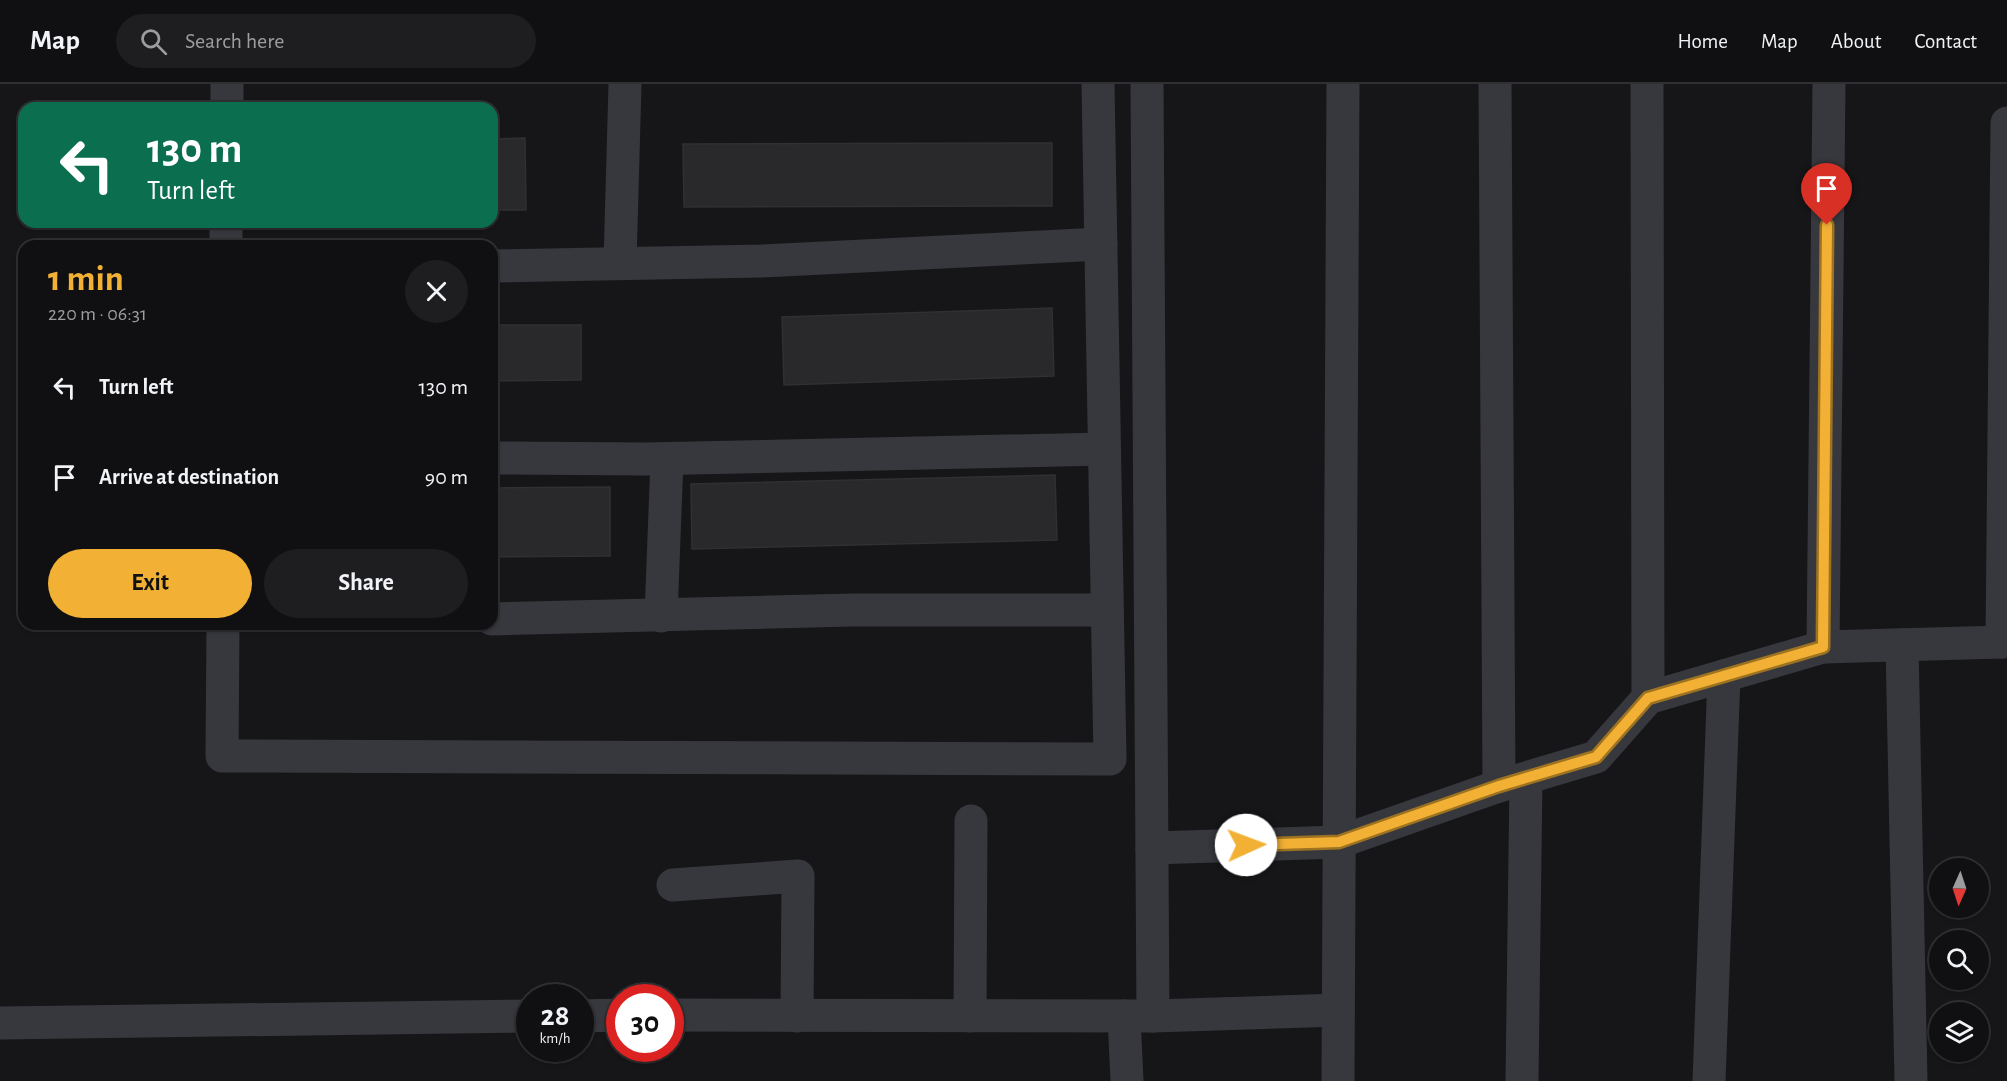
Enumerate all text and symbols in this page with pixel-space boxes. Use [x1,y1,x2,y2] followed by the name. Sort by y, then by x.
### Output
[116,14,536,68] search box
[137,25,170,58] icon: search
[30,27,80,55] text: Map
[185,30,284,52] text: Search here
[1677,31,1728,52] text: Home
[1761,31,1798,52] text: Map
[1831,31,1881,52] text: About
[1914,31,1977,52] text: Contact
[48,126,126,204] icon: left
[147,128,242,170] text: 130 m
[1801,163,1852,225] pin
[1810,172,1843,205] icon: arrive
[147,177,235,204] text: Turn left
[405,260,468,323] button: close
[48,261,124,297] text: 1 min
[48,304,147,324] text: 220 m · 06:31
[48,371,81,404] icon: left
[99,376,173,398] text: Turn left
[419,376,468,398] text: 130 m
[48,461,81,494] icon: arrive
[99,466,279,488] text: Arrive at destination
[425,466,468,488] text: 90 m
[48,549,252,618] button: Exit
[264,549,468,618] button: Share
[1214,813,1278,877] position arrow
[1929,858,1989,918] north arrow
[1929,858,1989,1062] map controls
[1929,930,1989,990] button: search
[606,984,684,1062] speed limit sign: 30
[541,1001,569,1031] text: 28
[1929,1002,1989,1062] button: layers
[540,1031,570,1046] text: km/h

